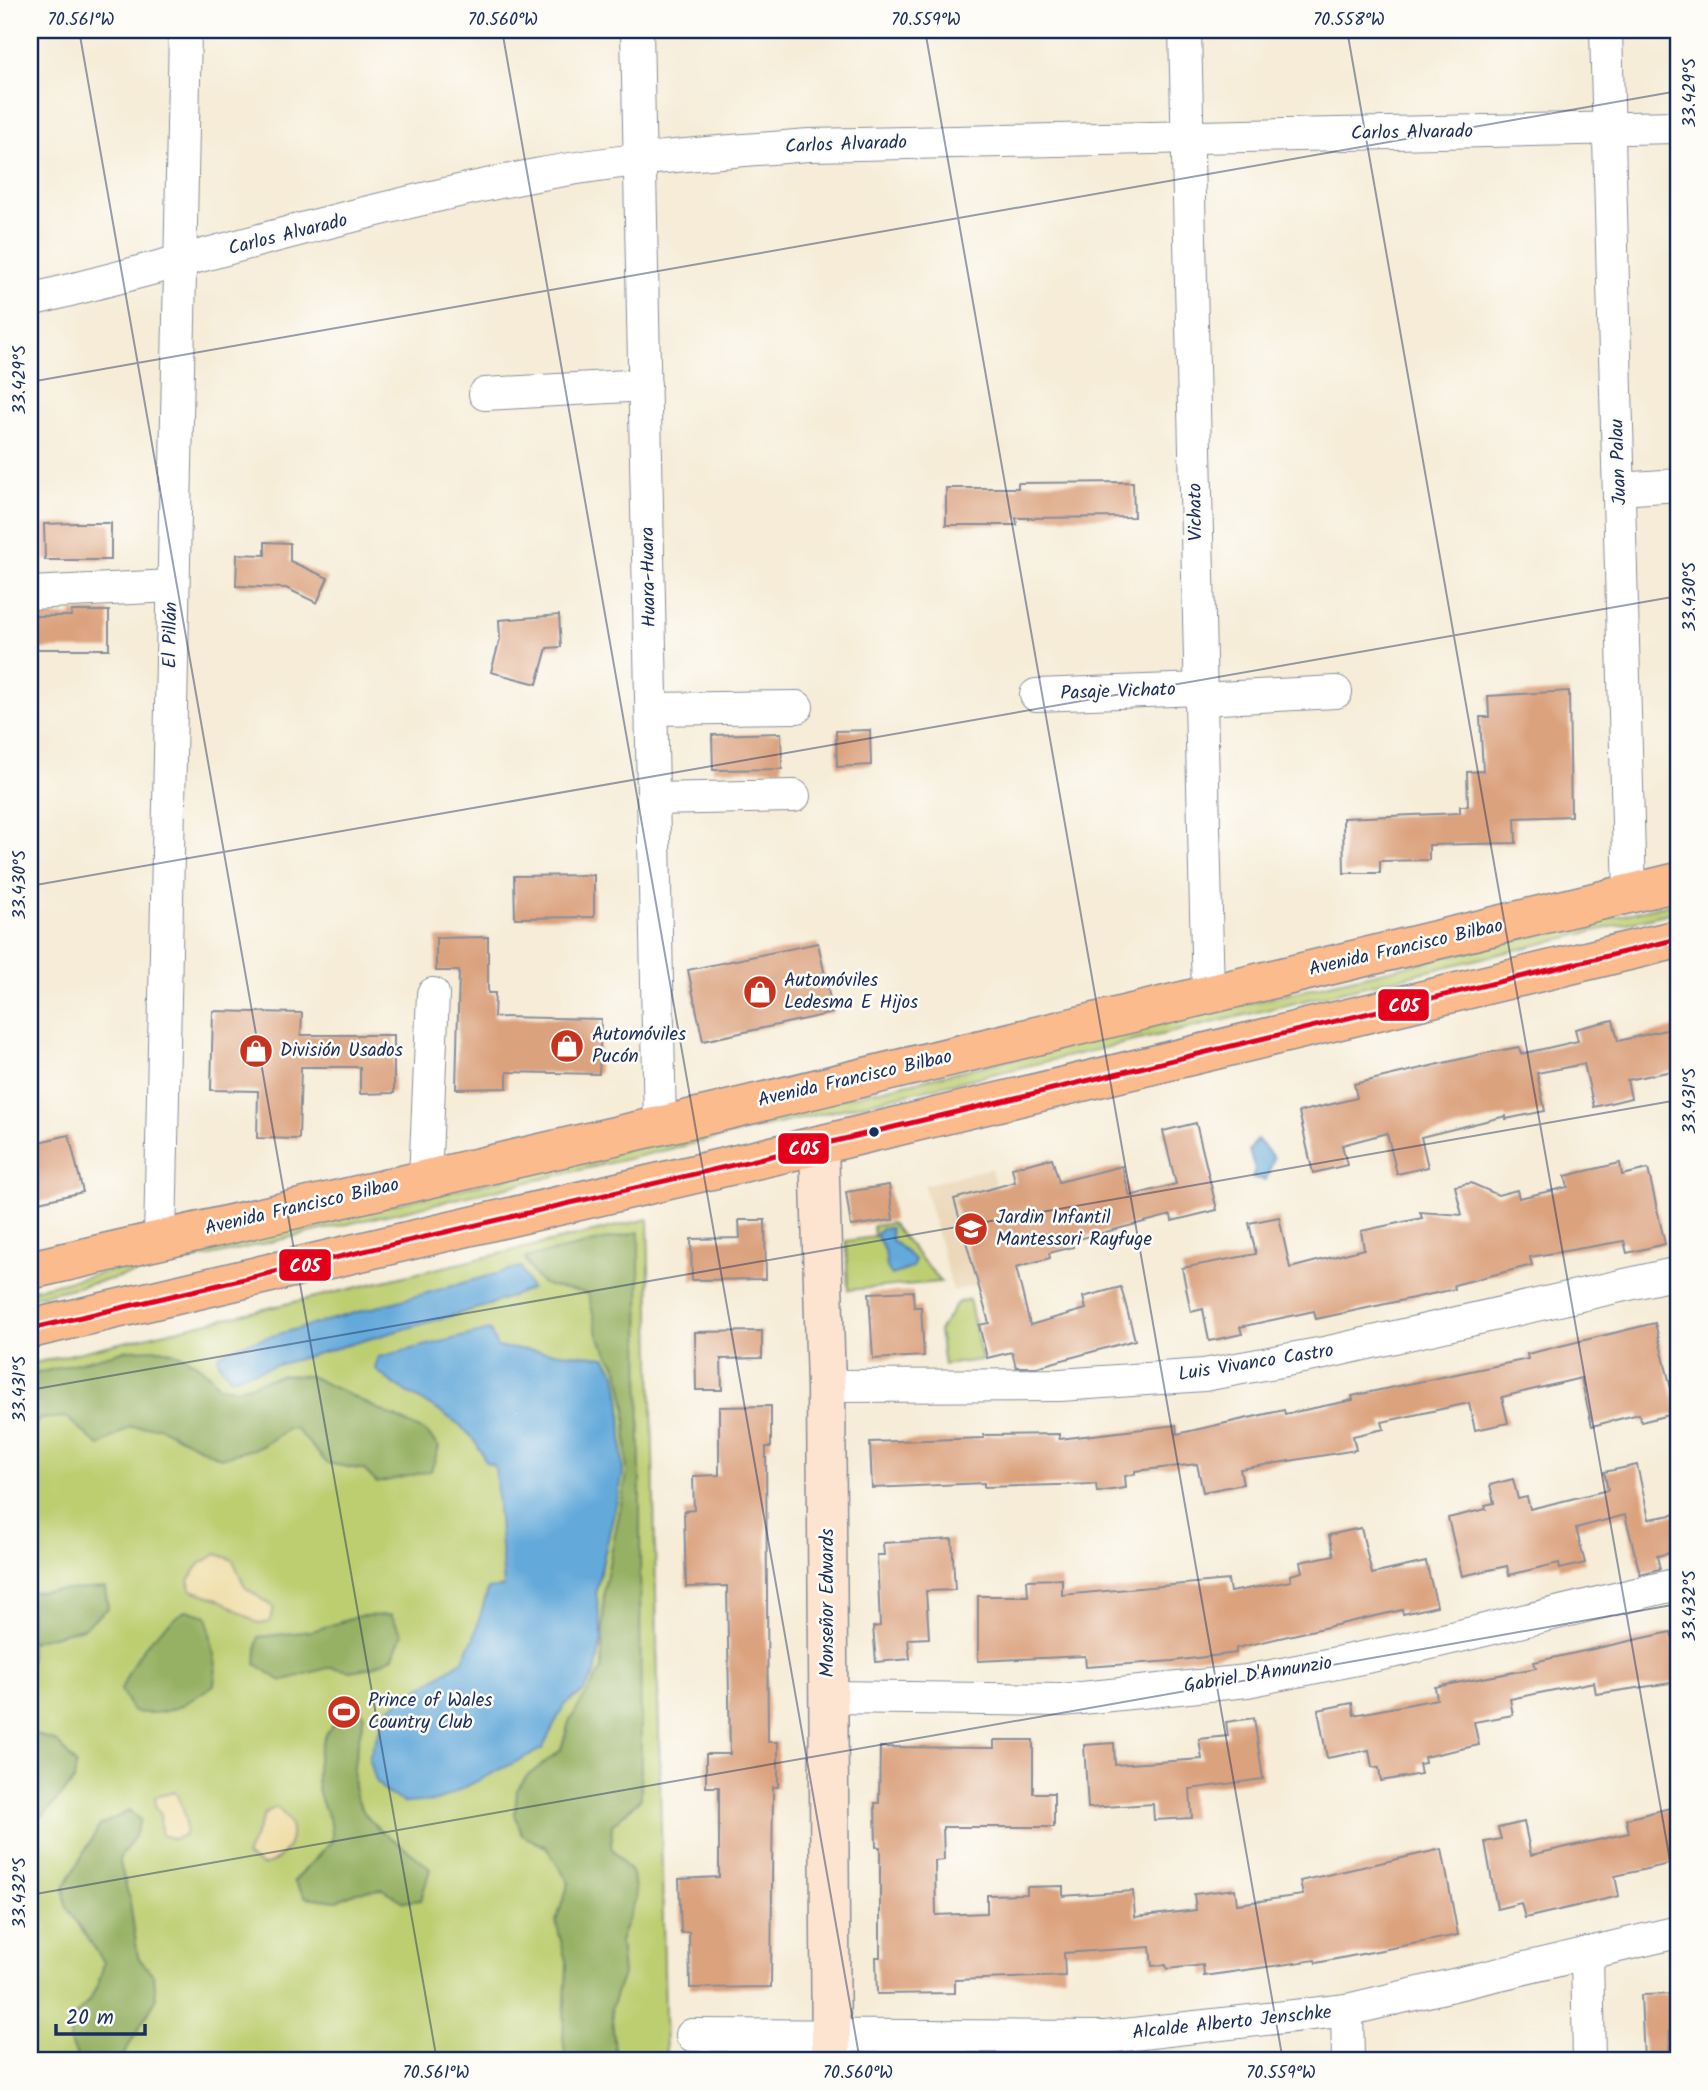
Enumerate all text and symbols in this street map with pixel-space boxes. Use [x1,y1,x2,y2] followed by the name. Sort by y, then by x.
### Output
[47,6,115,35] text: 70.561°W
[468,6,538,35] text: 70.560°W
[891,6,961,35] text: 70.559°W
[1313,6,1385,35] text: 70.558°W
[1676,58,1705,128] text: 33.429°S
[1351,117,1473,149] street label: Carlos Alvarado
[785,128,907,162] street label: Carlos Alvarado
[225,206,351,264] street label: Carlos Alvarado
[6,345,35,415] text: 33.429°S
[1602,418,1636,506] street label: Juan Palau
[1180,483,1212,541] street label: Vichato
[633,526,665,628] street label: Huara-Huara
[1676,562,1705,632] text: 33.430°S
[155,601,187,669] street label: El Pillán
[1060,675,1176,709] street label: Pasaje Vichato
[6,850,35,920] text: 33.430°S
[1306,911,1506,985] street label: Avenida Francisco Bilbao
[784,966,918,1018] place label: Automóviles Ledesma E Hijos
[741,973,779,1011] shop icon: Automóviles Ledesma E Hijos
[1377,988,1430,1022] line badge: C05
[1388,992,1421,1022] text: C05
[592,1020,686,1072] place label: Automóviles Pucón
[548,1027,586,1065] shop icon: Automóviles Pucón
[237,1032,275,1070] shop icon: División Usados
[280,1036,403,1066] place label: División Usados
[755,1042,955,1116] street label: Avenida Francisco Bilbao
[1676,1067,1705,1134] text: 33.431°S
[867,1125,881,1139] unlabelled marker
[777,1132,830,1165] line badge: C05
[788,1135,821,1165] text: C05
[202,1170,402,1244] street label: Avenida Francisco Bilbao
[996,1203,1152,1255] place label: Jardin Infantil Mantessori Rayfuge
[952,1210,990,1248] school or university icon: Jardin Infantil Mantessori Rayfuge
[278,1248,332,1282] line badge: C05
[289,1252,322,1282] text: C05
[1176,1336,1336,1390] street label: Luis Vivanco Castro
[6,1355,35,1422] text: 33.431°S
[813,1528,843,1678] street label: Monseñor Edwards
[1676,1570,1705,1642] text: 33.432°S
[1182,1648,1334,1702] street label: Gabriel D'Annunzio
[368,1686,492,1738] place label: Prince of Wales Country Club
[325,1693,363,1731] sports icon: Prince of Wales Country Club
[6,1857,35,1929] text: 33.432°S
[56,1993,145,2037] scale bar
[1131,1998,1334,2048] street label: Alcalde Alberto Jenschke
[66,2002,114,2035] text: 20 m
[402,2059,470,2088] text: 70.561°W
[823,2059,893,2088] text: 70.560°W
[1246,2059,1316,2088] text: 70.559°W

